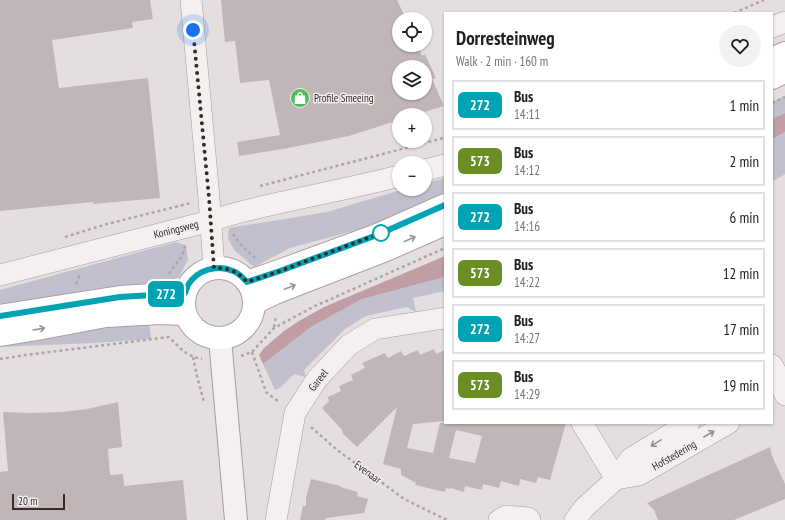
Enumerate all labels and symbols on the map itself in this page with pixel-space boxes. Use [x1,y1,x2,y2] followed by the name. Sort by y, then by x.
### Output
[183,20,203,40] your location
[289,87,311,109] shop icon: Profile Smeeing
[314,91,374,105] place label: Profile Smeeing
[152,217,200,241] street label: Koningsweg
[372,224,390,242] unlabelled marker
[404,235,416,242] one-way arrow
[143,281,189,307] line badge: 272
[283,283,295,291] one-way arrow
[32,324,45,332] one-way arrow
[305,366,331,394] street label: Gareel
[703,430,715,438] one-way arrow
[649,437,699,473] street label: Hofstedering
[650,440,662,448] one-way arrow
[352,457,384,487] street label: Evenaar
[12,492,65,511] scale bar

